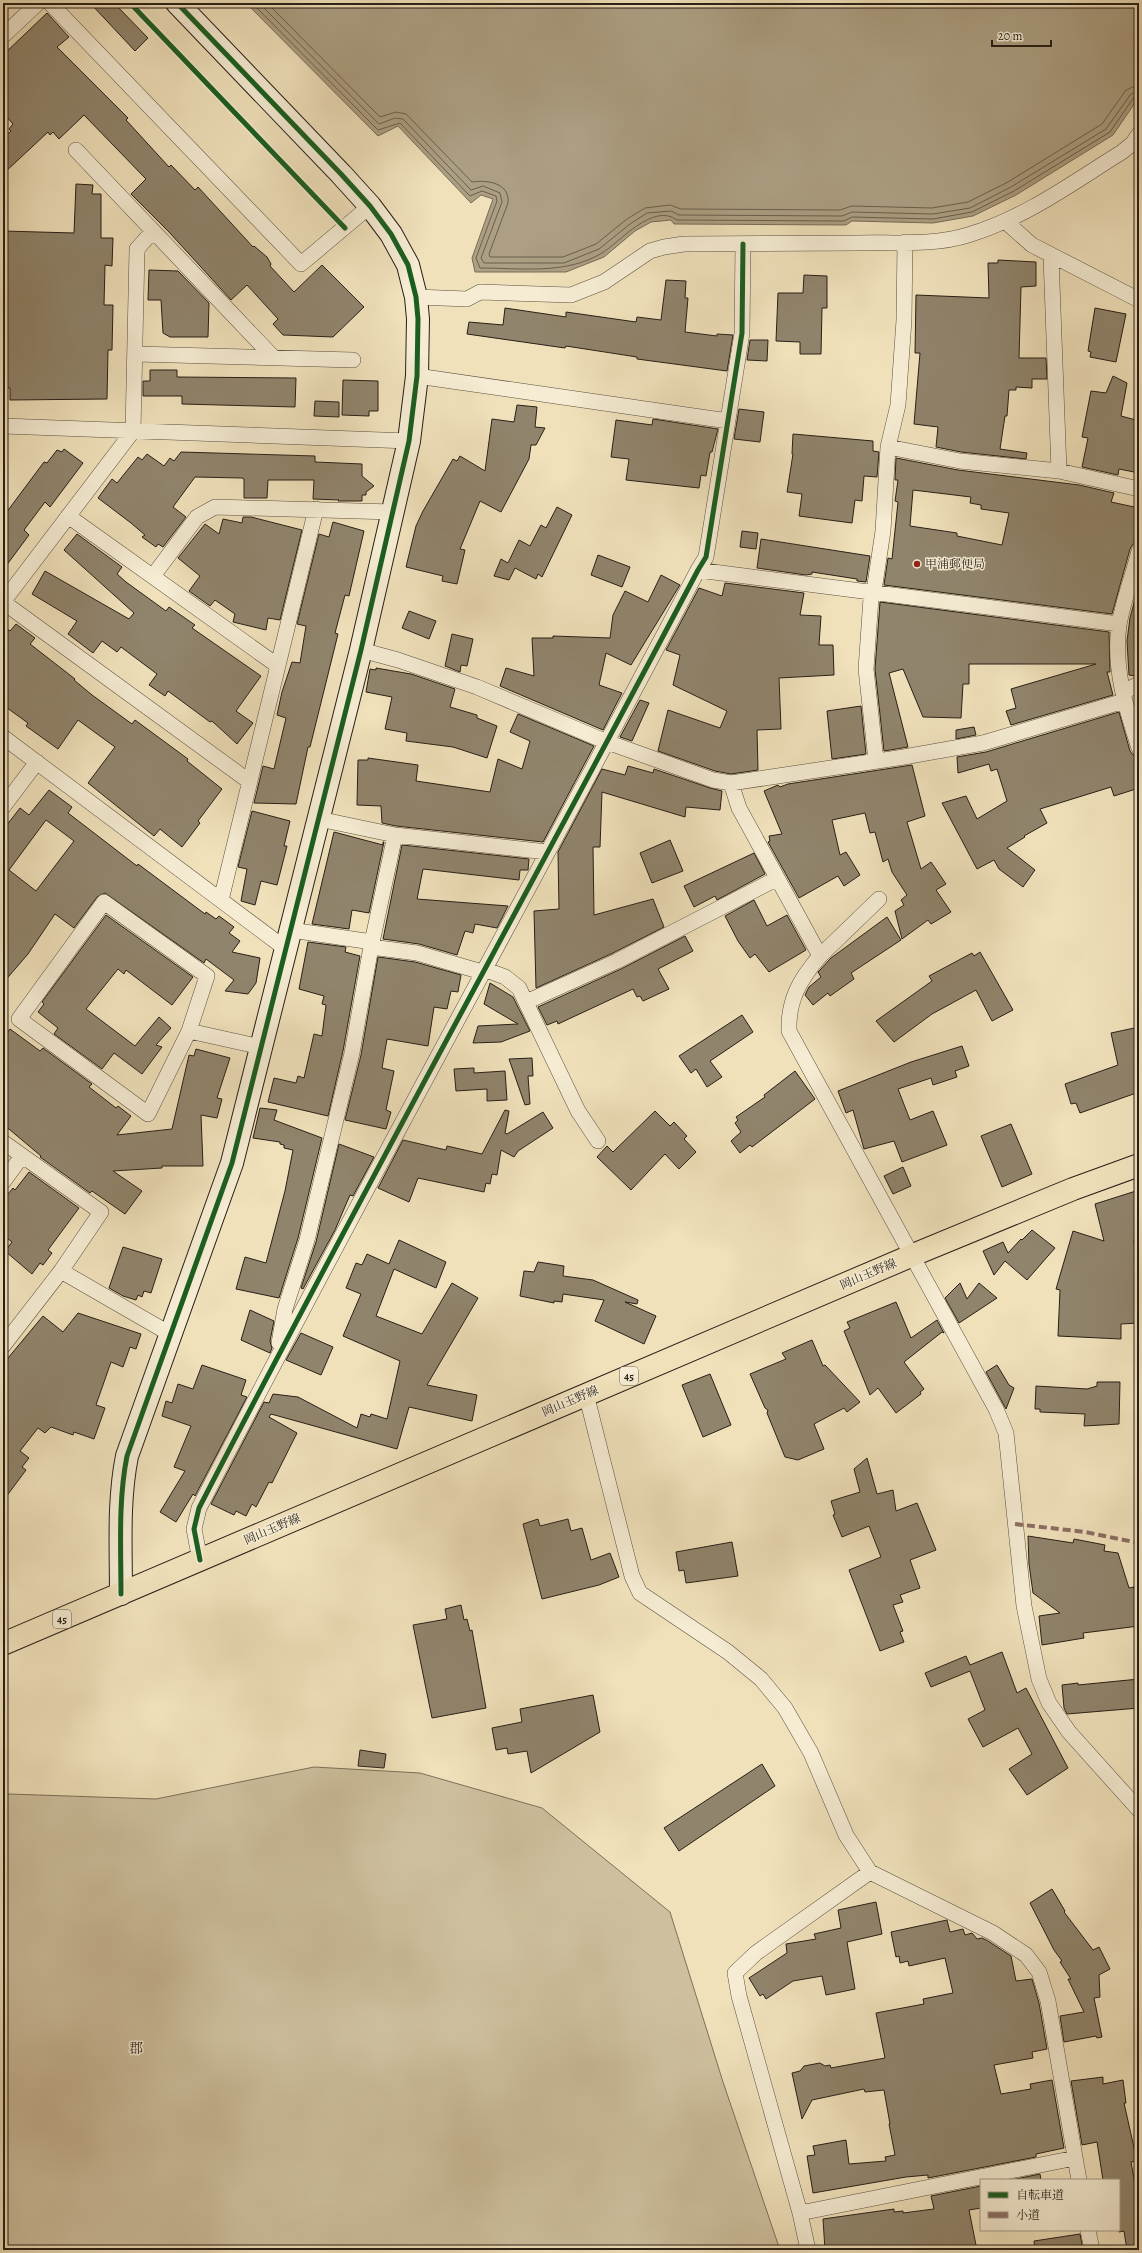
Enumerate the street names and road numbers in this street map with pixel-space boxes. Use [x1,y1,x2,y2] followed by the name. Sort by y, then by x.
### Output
[837,1255,899,1293] street label: 岡山玉野線
[620,1367,638,1385] road number: 45
[539,1382,601,1420] street label: 岡山玉野線
[241,1510,303,1548] street label: 岡山玉野線
[53,1610,71,1628] road number: 45

